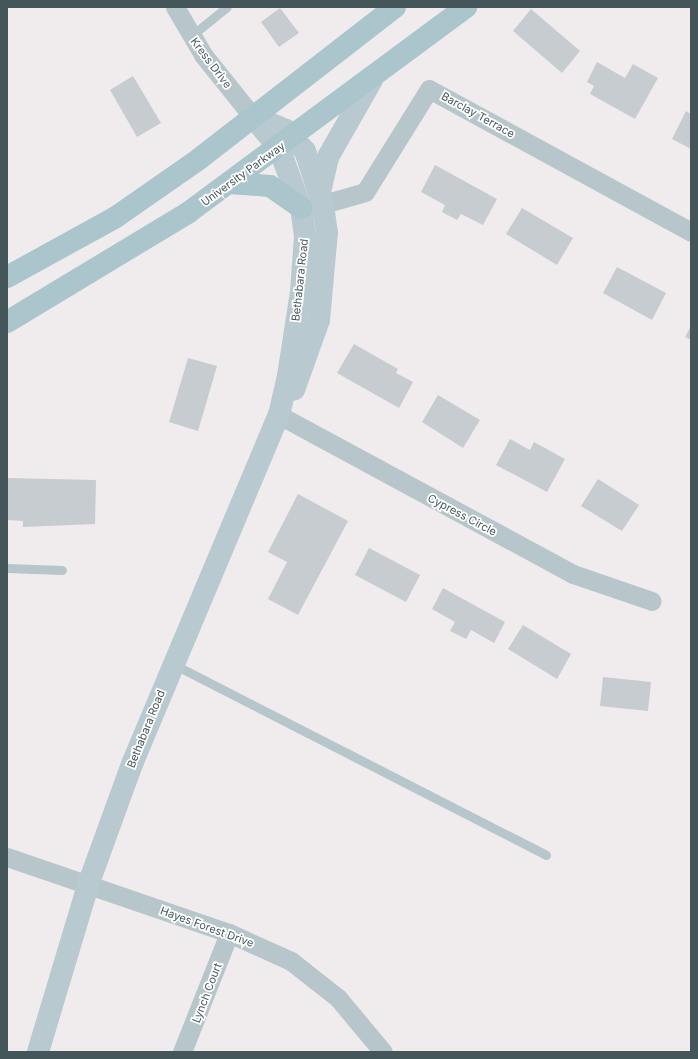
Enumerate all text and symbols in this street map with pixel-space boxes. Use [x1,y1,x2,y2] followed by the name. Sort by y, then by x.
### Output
[188,35,234,91] street label: Kress Drive
[439,89,517,141] street label: Barclay Terrace
[199,139,287,209] street label: University Parkway
[289,238,311,322] street label: Bethabara Road
[425,491,499,539] street label: Cypress Circle
[124,688,168,770] street label: Bethabara Road
[159,904,255,950] street label: Hayes Forest Drive
[190,961,224,1025] street label: Lynch Court

